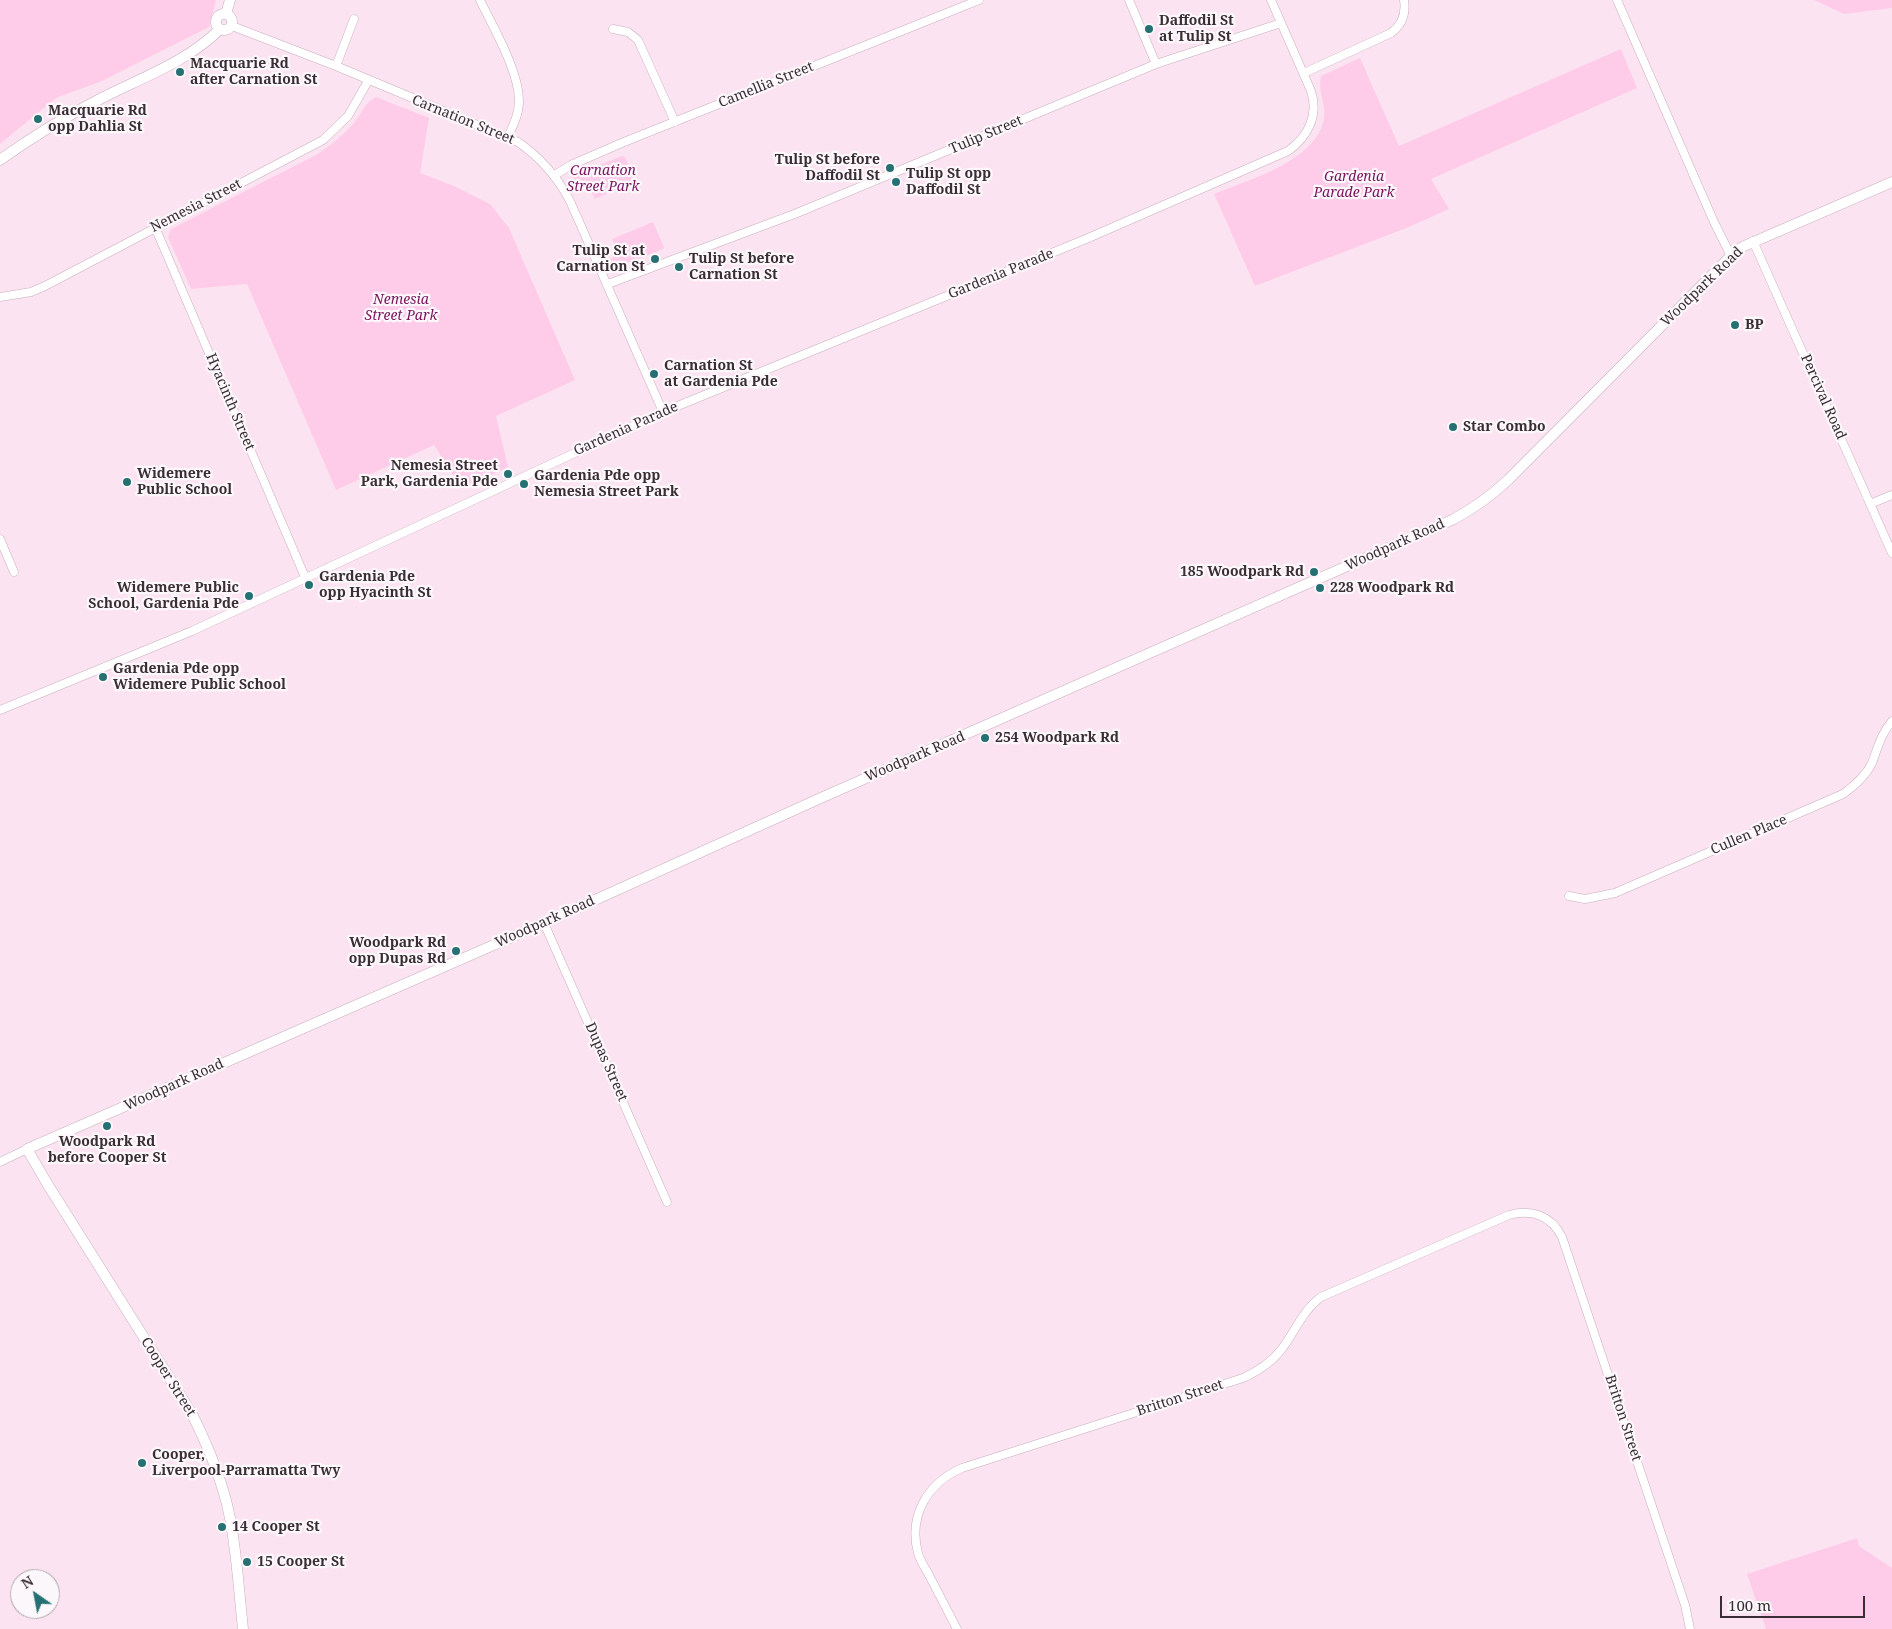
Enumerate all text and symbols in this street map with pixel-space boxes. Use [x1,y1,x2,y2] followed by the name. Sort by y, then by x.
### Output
[1159,13,1234,46] place label: Daffodil St at Tulip St
[1143,23,1155,35] marker: Daffodil St at Tulip St
[190,56,318,88] place label: Macquarie Rd after Carnation St
[716,58,816,112] street label: Camellia Street
[174,66,186,78] marker: Macquarie Rd after Carnation St
[409,92,517,148] street label: Carnation Street
[48,103,147,136] place label: Macquarie Rd opp Dahlia St
[947,112,1025,158] street label: Tulip Street
[32,113,44,125] marker: Macquarie Rd opp Dahlia St
[775,152,880,184] place label: Tulip St before Daffodil St
[884,162,896,174] marker: Tulip St before Daffodil St
[567,163,639,196] park label: Carnation Street Park
[906,166,991,198] place label: Tulip St opp Daffodil St
[1313,169,1395,202] park label: Gardenia Parade Park
[148,176,244,236] street label: Nemesia Street
[890,176,902,188] marker: Tulip St opp Daffodil St
[556,243,645,276] place label: Tulip St at Carnation St
[1658,244,1746,330] street label: Woodpark Road
[946,245,1056,303] street label: Gardenia Parade
[689,251,794,284] place label: Tulip St before Carnation St
[649,253,661,265] marker: Tulip St at Carnation St
[673,261,685,273] marker: Tulip St before Carnation St
[365,292,437,324] park label: Nemesia Street Park
[1745,317,1763,333] place label: BP
[1729,319,1741,331] marker: BP
[202,351,258,453] street label: Hyacinth Street
[1797,352,1849,442] street label: Percival Road
[664,358,778,391] place label: Carnation St at Gardenia Pde
[648,368,660,380] marker: Carnation St at Gardenia Pde
[571,399,681,459] street label: Gardenia Parade
[1463,419,1546,435] place label: Star Combo
[1447,421,1459,433] marker: Star Combo
[361,458,498,491] place label: Nemesia Street Park, Gardenia Pde
[137,466,232,498] place label: Widemere Public School
[502,468,514,480] marker: Nemesia Street Park, Gardenia Pde
[534,468,679,501] place label: Gardenia Pde opp Nemesia Street Park
[121,476,133,488] marker: Widemere Public School
[518,478,530,490] marker: Gardenia Pde opp Nemesia Street Park
[1343,516,1447,574] street label: Woodpark Road
[1180,564,1304,580] place label: 185 Woodpark Rd
[1308,566,1320,578] marker: 185 Woodpark Rd
[319,569,431,602] place label: Gardenia Pde opp Hyacinth St
[303,579,315,591] marker: Gardenia Pde opp Hyacinth St
[88,580,239,612] place label: Widemere Public School, Gardenia Pde
[1330,580,1454,596] place label: 228 Woodpark Rd
[1314,582,1326,594] marker: 228 Woodpark Rd
[243,590,255,602] marker: Widemere Public School, Gardenia Pde
[113,661,286,694] place label: Gardenia Pde opp Widemere Public School
[97,671,109,683] marker: Gardenia Pde opp Widemere Public School
[862,728,968,786] street label: Woodpark Road
[995,730,1119,746] place label: 254 Woodpark Rd
[979,732,991,744] marker: 254 Woodpark Rd
[1708,811,1790,859] street label: Cullen Place
[493,893,597,951] street label: Woodpark Road
[349,935,446,968] place label: Woodpark Rd opp Dupas Rd
[450,945,462,957] marker: Woodpark Rd opp Dupas Rd
[581,1020,631,1104] street label: Dupas Street
[122,1056,226,1114] street label: Woodpark Road
[101,1120,113,1132] marker: Woodpark Rd before Cooper St
[48,1134,166,1166] place label: Woodpark Rd before Cooper St
[137,1334,199,1420] street label: Cooper Street
[1601,1373,1645,1463] street label: Britton Street
[1135,1376,1225,1420] street label: Britton Street
[152,1447,340,1480] place label: Cooper, Liverpool-Parramatta Twy
[136,1457,148,1469] marker: Cooper, Liverpool-Parramatta Twy
[232,1519,320,1535] place label: 14 Cooper St
[216,1521,228,1533] marker: 14 Cooper St
[257,1554,345,1570] place label: 15 Cooper St
[241,1556,253,1568] marker: 15 Cooper St
[10,1569,60,1619] north arrow
[17,1571,37,1593] text: N
[1722,1586,1867,1618] scale bar
[1728,1595,1771,1615] text: 100 m

